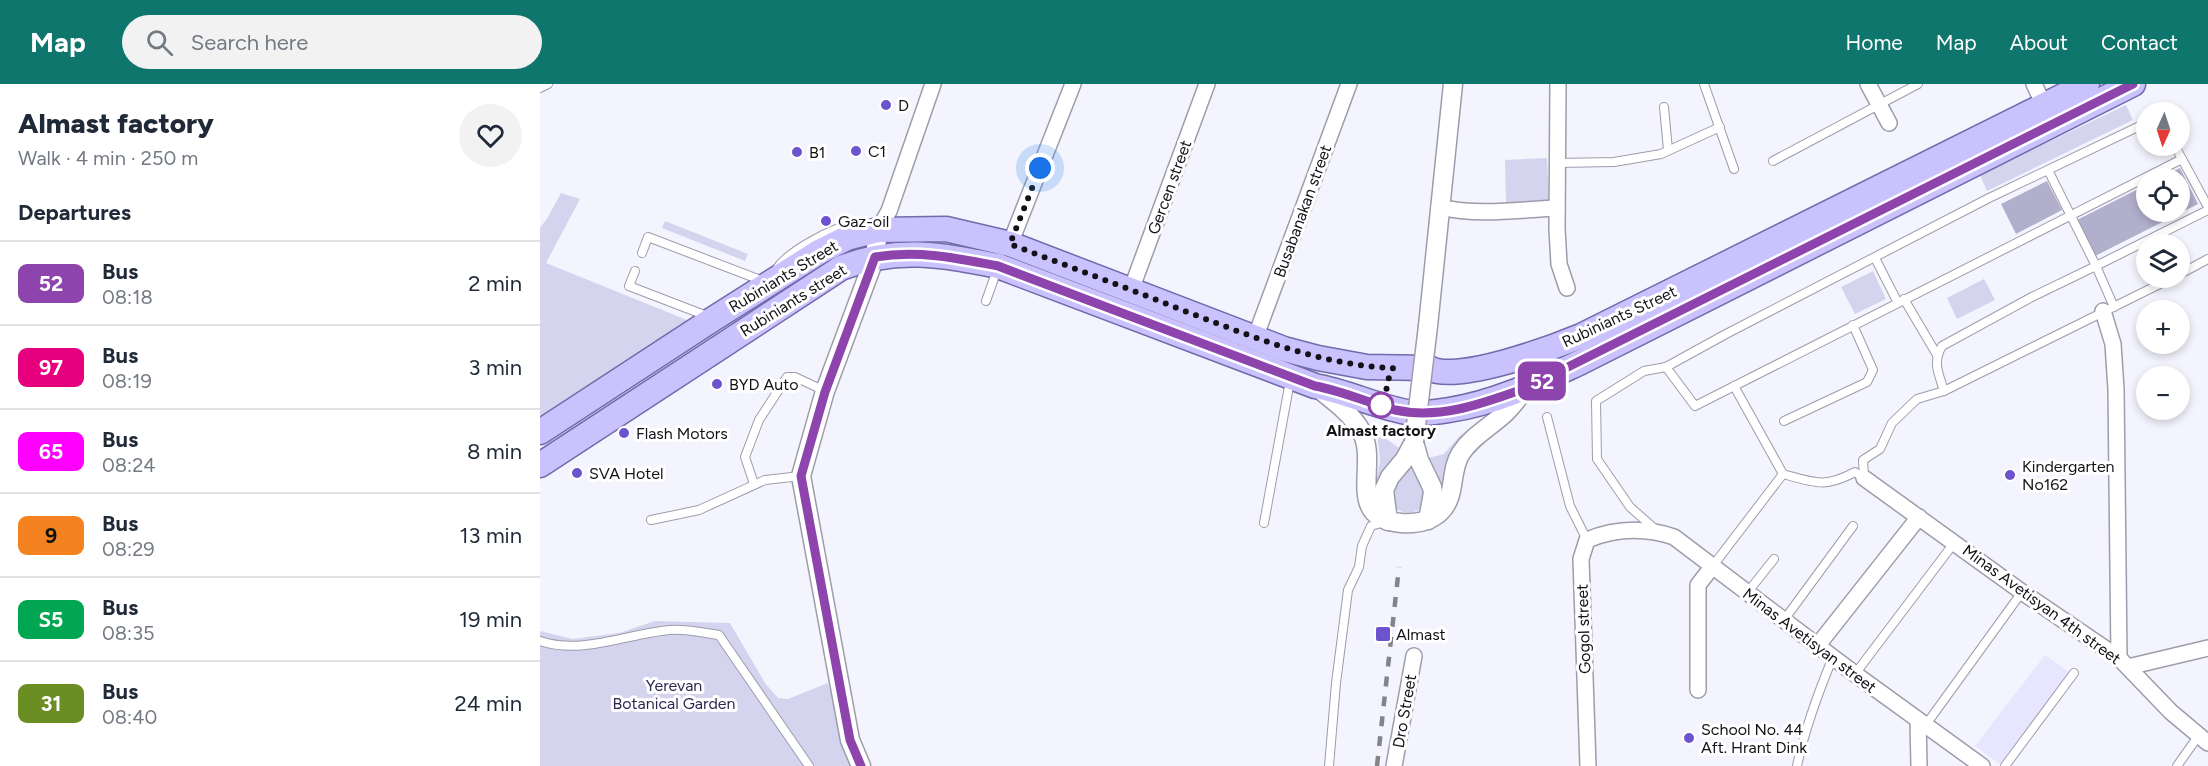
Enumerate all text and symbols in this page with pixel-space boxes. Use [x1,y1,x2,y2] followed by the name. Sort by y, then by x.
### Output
[122,15,542,69] search box
[30,25,86,59] text: Map
[143,26,176,59] icon: search
[191,29,308,56] text: Search here
[1846,30,1903,55] text: Home
[1936,30,1977,55] text: Map
[2010,30,2068,55] text: About
[2101,30,2178,55] text: Contact
[898,96,909,115] place label: D
[879,98,893,112] marker: D
[2136,102,2190,156] north arrow
[2136,102,2190,420] map controls
[459,104,522,167] button: heart
[18,106,214,140] text: Almast factory
[1144,137,1195,237] street label: Gercen street
[868,142,886,161] place label: C1
[1270,142,1335,280] street label: Busabanakan street
[809,143,825,162] place label: B1
[849,144,863,158] marker: C1
[790,145,804,159] marker: B1
[18,146,198,170] text: Walk · 4 min · 250 m
[1025,153,1055,183] your location
[2136,168,2190,222] button: locate
[18,199,131,226] text: Departures
[838,212,889,231] place label: Gaz-oil
[819,214,833,228] marker: Gaz-oil
[2136,234,2190,288] button: layers
[725,236,841,317] street label: Rubiniants Street
[102,258,138,285] text: Bus
[737,260,850,341] street label: Rubiniants street
[468,270,522,297] text: 2 min
[39,271,63,296] text: 52
[1559,282,1679,351] street label: Rubiniants Street
[102,285,153,309] text: 08:18
[2136,300,2190,354] button: +
[102,342,138,369] text: Bus
[468,354,522,381] text: 3 min
[39,355,63,380] text: 97
[1515,362,1569,400] line badge: 52
[2136,366,2190,420] button: −
[102,369,152,393] text: 08:19
[1530,369,1554,394] text: 52
[729,375,798,394] place label: BYD Auto
[710,377,724,391] marker: BYD Auto
[1368,392,1394,418] marker: Almast factory
[1326,421,1437,440] place label: Almast factory
[636,424,728,443] place label: Flash Motors
[102,426,138,453] text: Bus
[617,426,631,440] marker: Flash Motors
[467,438,522,465] text: 8 min
[39,439,63,464] text: 65
[102,453,156,477] text: 08:24
[2022,457,2115,494] place label: Kindergarten No162
[589,464,664,483] place label: SVA Hotel
[570,466,584,480] marker: SVA Hotel
[2003,468,2017,482] marker: Kindergarten No162
[102,510,138,537] text: Bus
[459,522,522,549] text: 13 min
[45,523,57,548] text: 9
[102,537,155,561] text: 08:29
[1959,541,2125,668] street label: Minas Avetisyan 4th street
[1572,584,1595,674] street label: Gogol street
[1739,584,1880,697] street label: Minas Avetisyan street
[102,594,138,621] text: Bus
[459,606,522,633] text: 19 min
[39,607,63,632] text: Տ5
[102,621,155,645] text: 08:35
[1374,625,1392,643] marker: Almast
[1396,625,1446,644] place label: Almast
[1389,673,1420,749] street label: Dro Street
[613,676,736,713] park label: Yerevan Botanical Garden
[102,678,138,705] text: Bus
[455,690,522,717] text: 24 min
[41,691,61,716] text: 31
[102,705,157,729] text: 08:40
[1701,720,1807,757] place label: School No. 44 Aft. Hrant Dink
[1682,731,1696,745] marker: School No. 44 Aft. Hrant Dink

